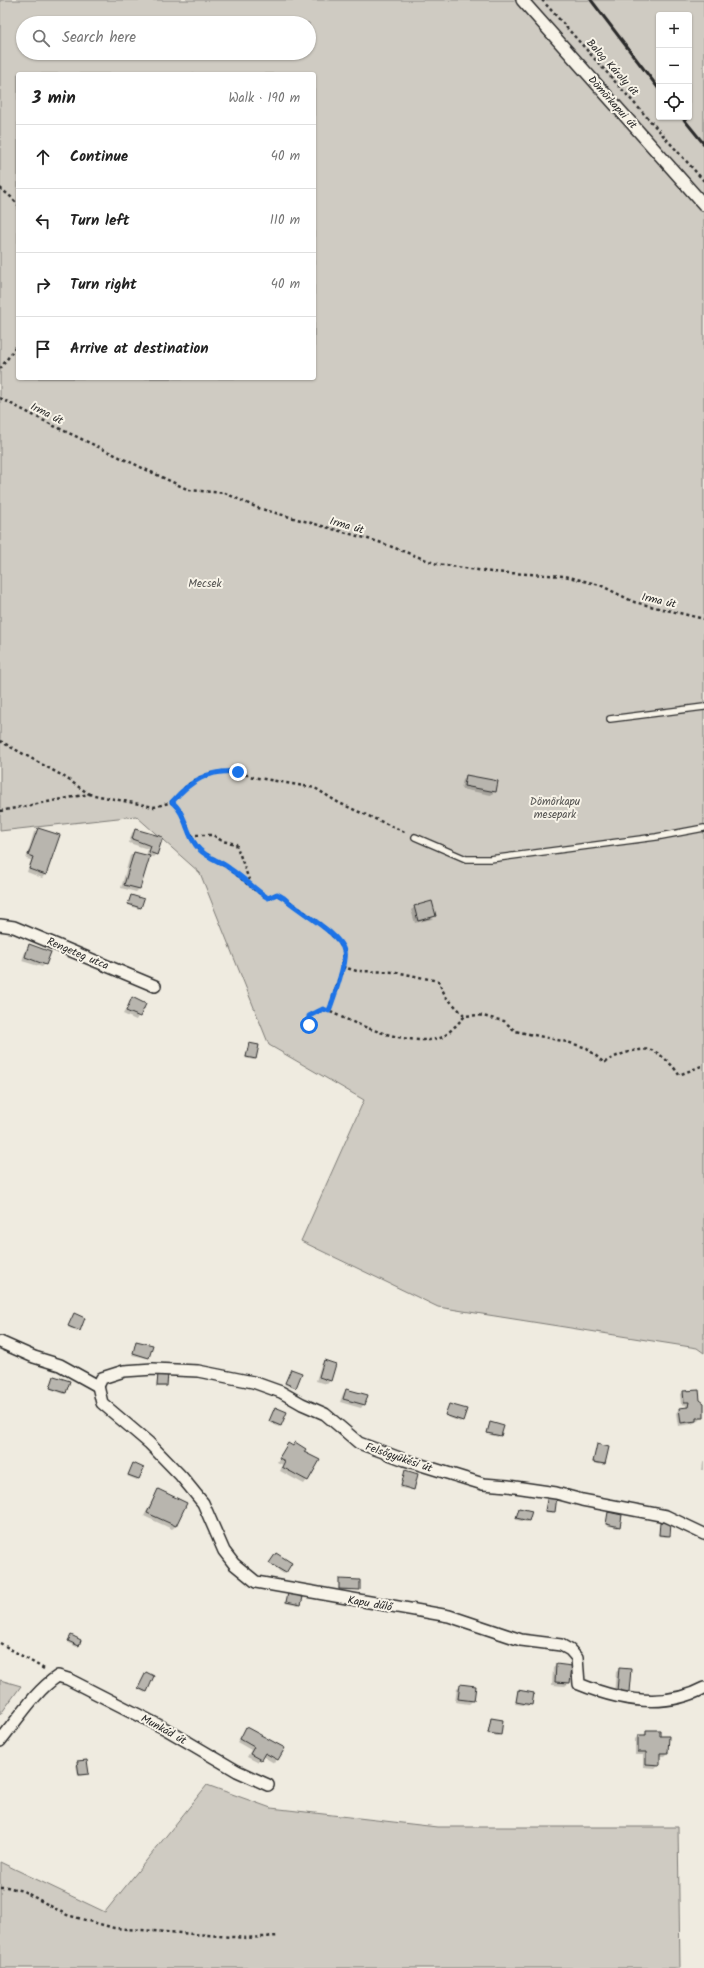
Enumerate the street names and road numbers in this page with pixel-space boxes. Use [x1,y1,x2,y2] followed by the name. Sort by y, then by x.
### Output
[582,35,643,101] street label: Balog Károly út
[583,72,642,134] street label: Dömörkapui út
[27,398,67,430] street label: Irma út
[327,512,367,540] street label: Irma út
[640,588,679,614] street label: Irma út
[44,933,111,975] street label: Rengeteg utca
[363,1438,435,1478] street label: Felsőgyükési út
[346,1591,395,1617] street label: Kapu dűlő
[137,1710,190,1750] street label: Munkád út

